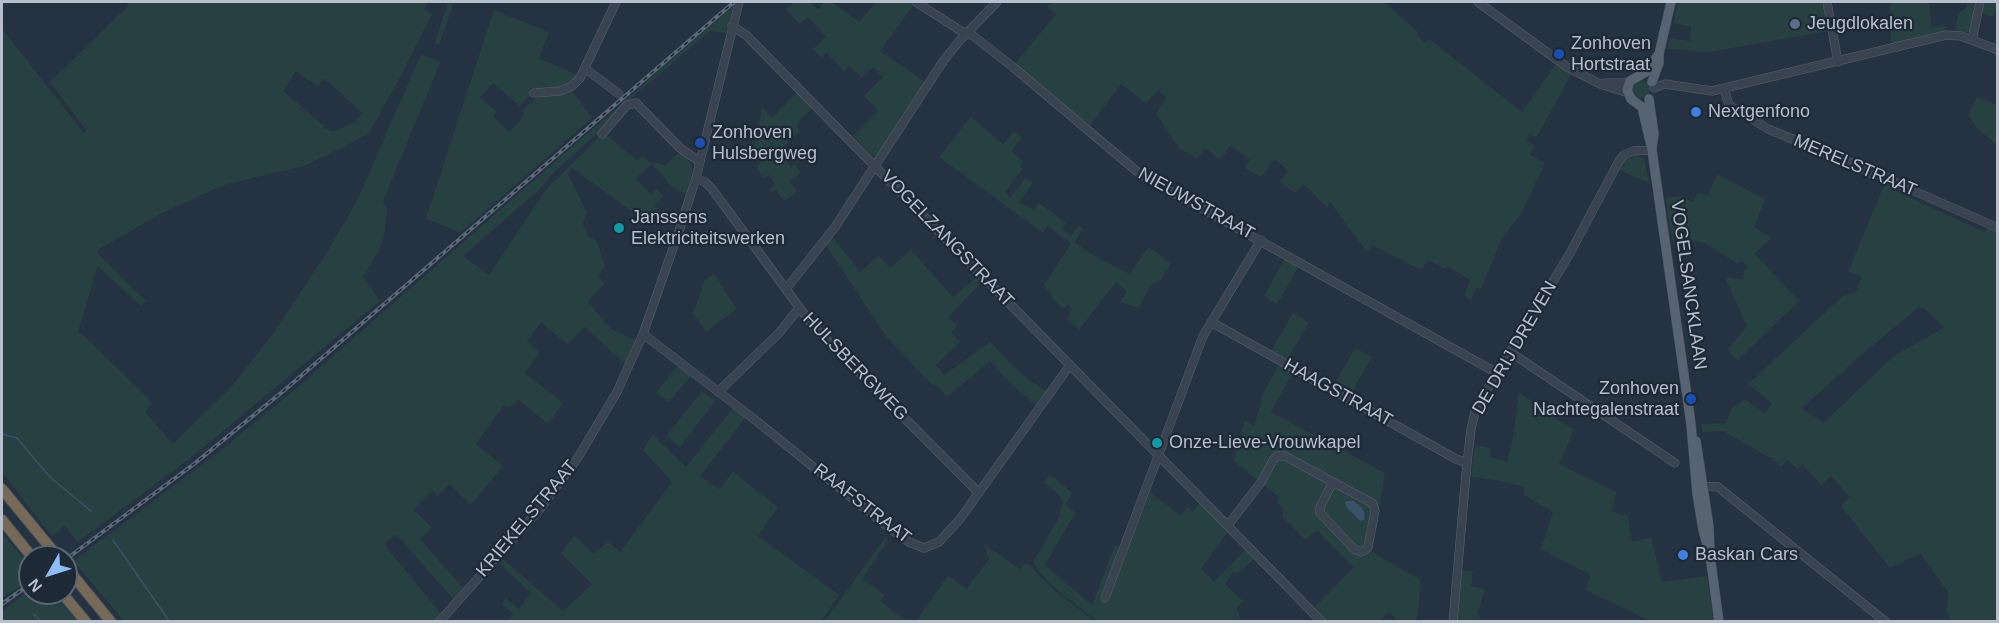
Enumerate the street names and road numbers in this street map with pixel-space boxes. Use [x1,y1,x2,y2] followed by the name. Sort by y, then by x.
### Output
[1790,130,1920,202] street label: MERELSTRAAT
[1134,163,1258,245] street label: NIEUWSTRAAT
[876,166,1018,312] street label: VOGELZANGSTRAAT
[1665,199,1711,371] street label: VOGELSANCKLAAN
[1468,278,1562,418] street label: DE DRIJ DREVEN
[798,308,912,426] street label: HULSBERGWEG
[1280,354,1396,432] street label: HAAGSTRAAT
[472,456,582,582] street label: KRIEKELSTRAAT
[809,459,915,549] street label: RAAFSTRAAT

